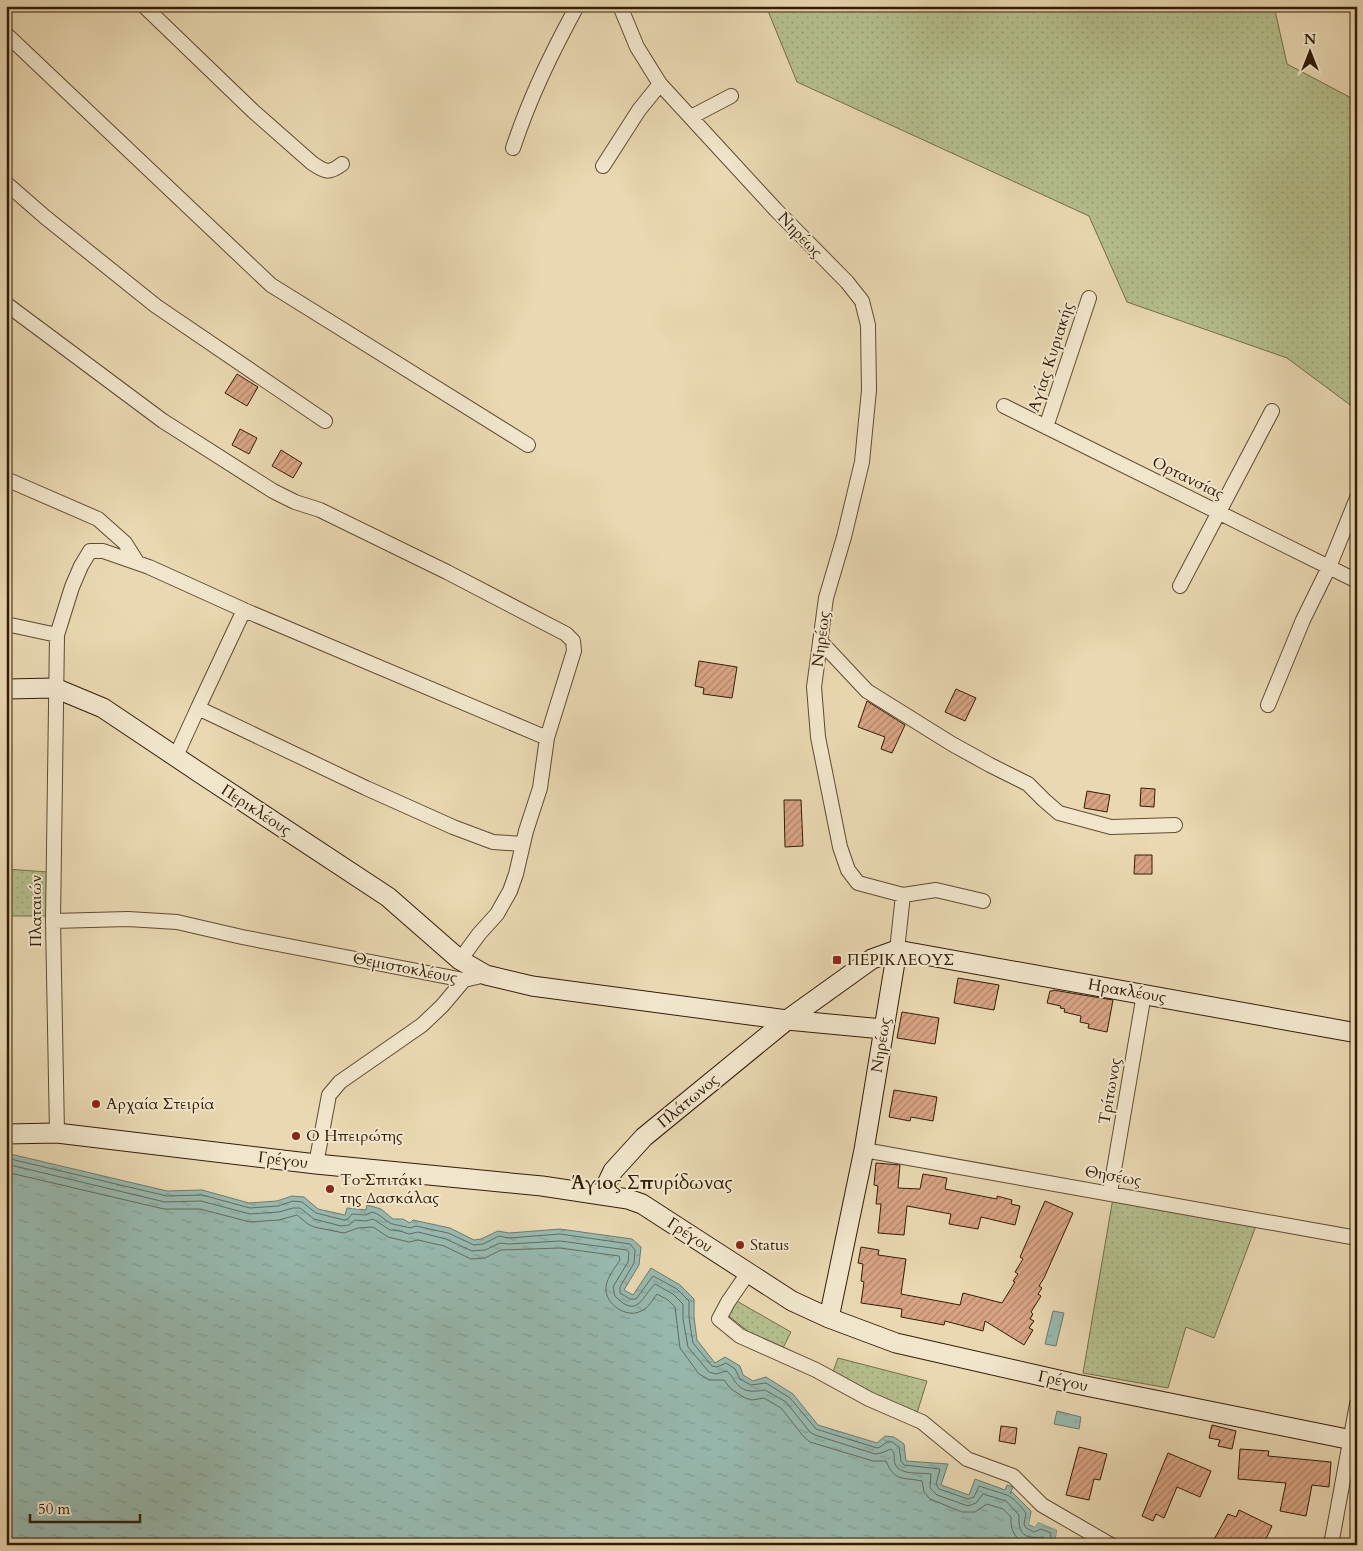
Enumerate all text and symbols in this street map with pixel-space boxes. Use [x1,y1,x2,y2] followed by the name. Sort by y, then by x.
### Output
[1286,28,1336,78] north arrow
[1304,30,1316,49] text: N
[773,207,827,263] street label: Νηρέως
[1023,299,1079,415] street label: Αγίας Κυριακής
[1148,451,1228,505] street label: Ορτανσίας
[807,610,835,668] street label: Νηρέως
[217,779,296,841] street label: Περικλέους
[25,875,47,947] street label: Πλαταιών
[351,947,459,989] street label: Θεμιστοκλέους
[847,949,954,971] place label: ΠΕΡΙΚΛΕΟΥΣ
[831,954,843,966] marker: ΠΕΡΙΚΛΕΟΥΣ
[1086,973,1168,1009] street label: Ηρακλέους
[866,1015,896,1074] street label: Νηρέως
[1093,1056,1127,1126] street label: Τρίτωνος
[653,1069,724,1133] street label: Πλάτωνος
[106,1093,215,1115] place label: Αρχαία Στειρία
[90,1098,102,1110] marker: Αρχαία Στειρία
[306,1125,403,1147] place label: Ο Ηπειρώτης
[290,1130,302,1142] marker: Ο Ηπειρώτης
[257,1146,309,1174] street label: Γρέγου
[1083,1160,1143,1192] street label: Θησέως
[340,1169,439,1209] place label: Το Σπιτάκι της Δασκάλας
[570,1170,733,1196] district label: Άγιος Σπυρίδωνας
[324,1183,336,1195] marker: Το Σπιτάκι της Δασκάλας
[663,1212,717,1258] street label: Γρέγου
[750,1234,789,1256] place label: Status
[734,1239,746,1251] marker: Status
[1036,1365,1090,1397] street label: Γρέγου
[30,1491,140,1523] scale bar
[38,1499,70,1519] text: 50 m

